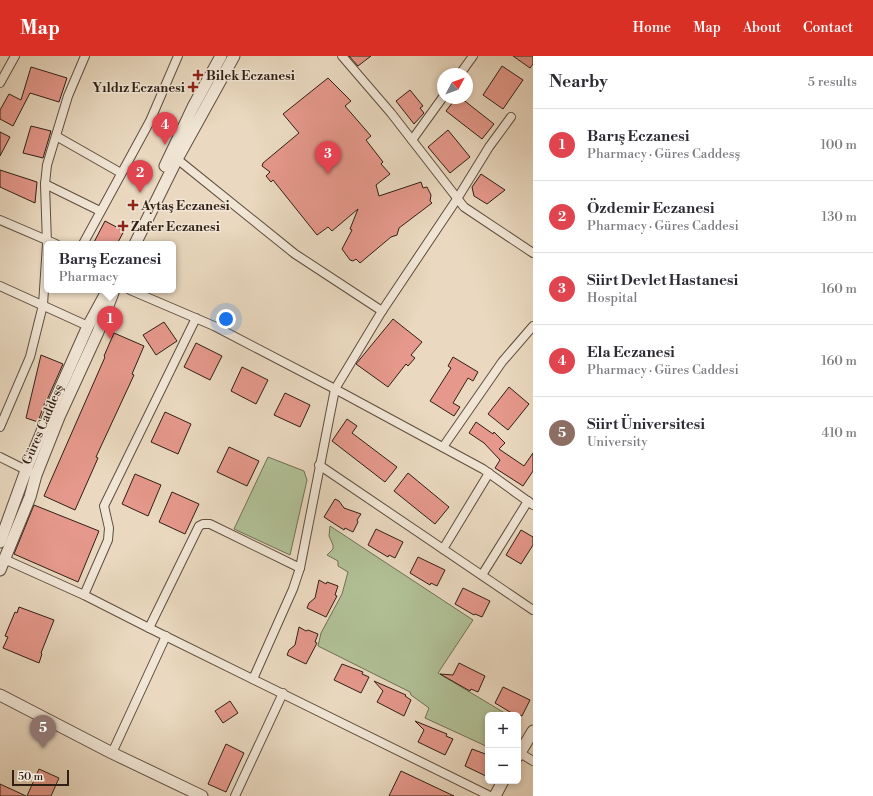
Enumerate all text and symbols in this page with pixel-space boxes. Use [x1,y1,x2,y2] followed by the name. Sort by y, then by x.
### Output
[20,16,60,40] text: Map
[633,19,671,37] text: Home
[693,19,721,37] text: Map
[743,19,781,37] text: About
[803,19,853,37] text: Contact
[206,68,295,84] place label: Bilek Eczanesi
[437,68,473,104] north arrow
[193,70,203,80] marker: Bilek Eczanesi
[549,71,608,93] text: Nearby
[808,74,857,90] text: 5 results
[92,80,185,96] place label: Yıldız Eczanesi
[188,82,198,92] marker: Yıldız Eczanesi
[152,112,178,145] pin: 4
[587,127,690,146] text: Barış Eczanesi
[559,137,565,153] text: 1
[821,137,857,153] text: 100 m
[315,141,341,174] pin: 3
[587,146,740,162] text: Pharmacy · Güres Caddesş
[127,160,153,193] pin: 2
[140,198,230,214] place label: Aytaş Eczanesi
[587,199,714,218] text: Özdemir Eczanesi
[128,200,138,210] marker: Aytaş Eczanesi
[558,209,566,225] text: 2
[822,209,857,225] text: 130 m
[587,218,739,234] text: Pharmacy · Güres Caddesi
[131,219,220,235] place label: Zafer Eczanesi
[118,221,128,231] marker: Zafer Eczanesi
[44,241,176,293] popup
[59,250,161,269] text: Barış Eczanesi
[59,269,119,285] text: Pharmacy
[587,271,738,290] text: Siirt Devlet Hastanesi
[558,281,566,297] text: 3
[821,281,857,297] text: 160 m
[587,290,637,306] text: Hospital
[97,306,123,339] pin: 1
[216,309,236,329] your location
[587,343,675,362] text: Ela Eczanesi
[558,353,566,369] text: 4
[821,353,857,369] text: 160 m
[587,362,739,378] text: Pharmacy · Güres Caddesi
[19,382,67,467] street label: Güres Caddesş
[587,415,705,434] text: Siirt Üniversitesi
[558,425,566,441] text: 5
[821,425,857,441] text: 410 m
[587,434,648,450] text: University
[485,712,521,784] map controls
[485,712,521,748] button: +
[30,715,56,748] pin: 5
[485,748,521,784] button: −
[12,768,69,787] scale bar
[18,770,43,784] text: 50 m

